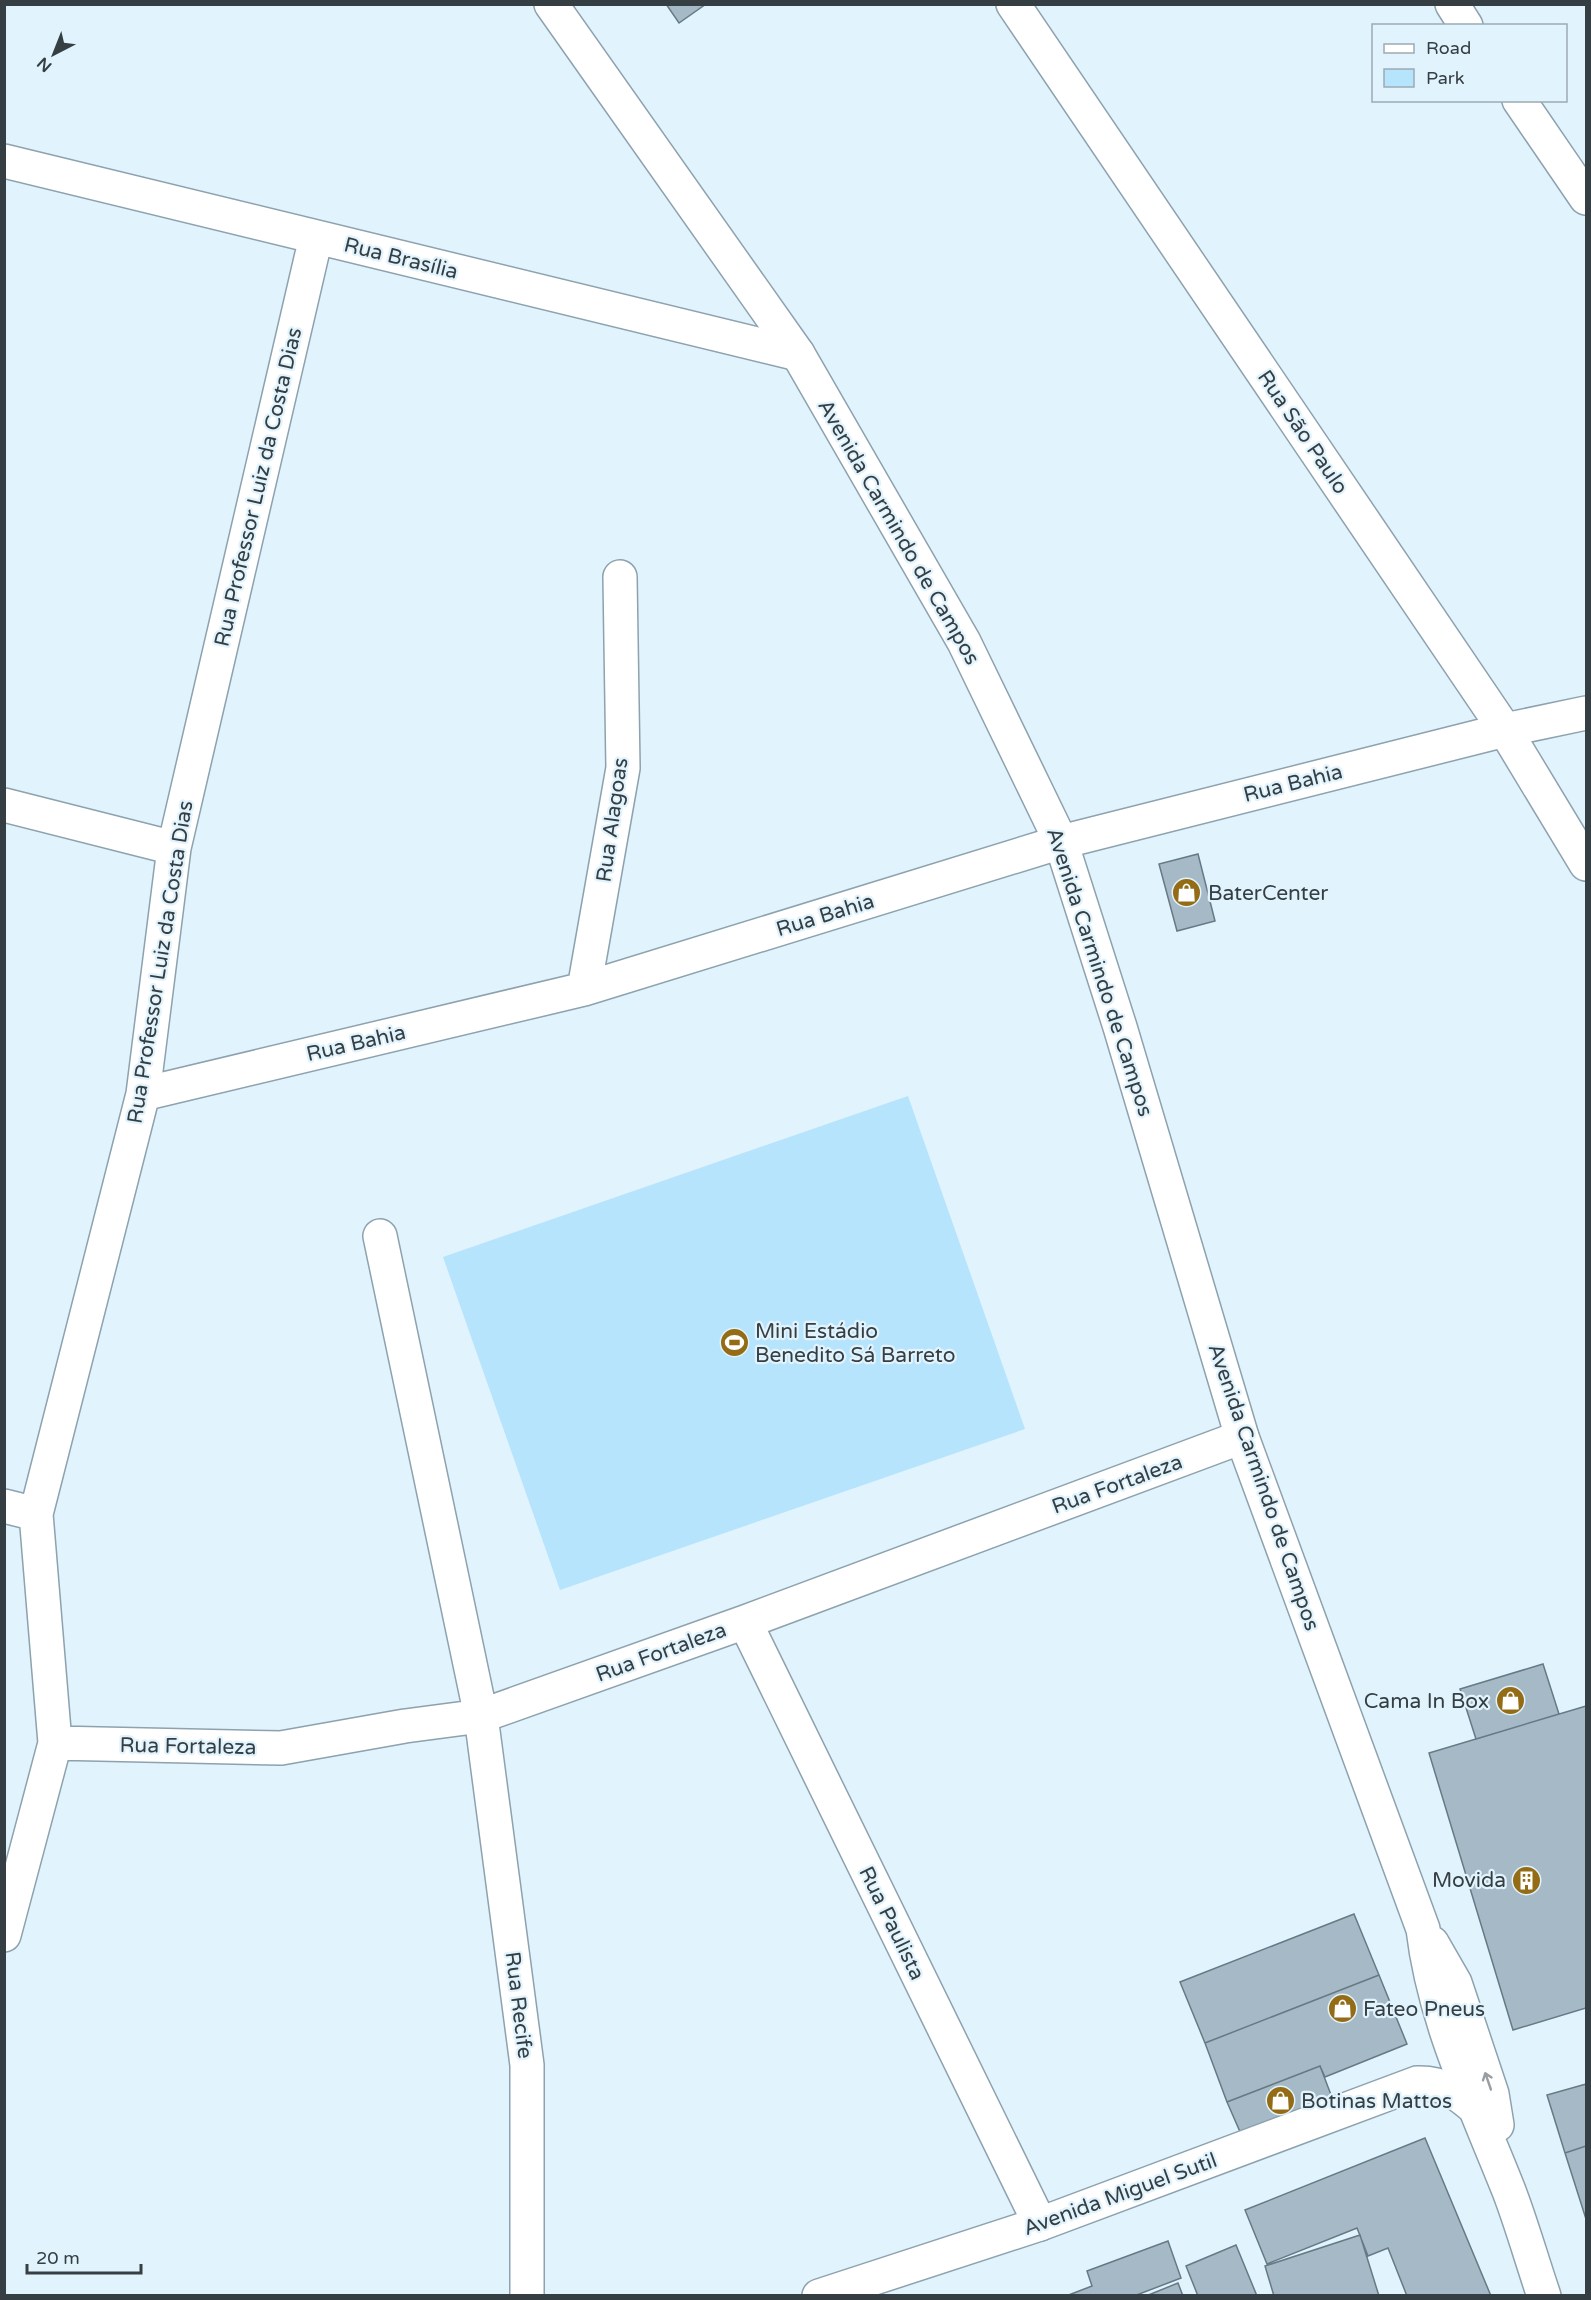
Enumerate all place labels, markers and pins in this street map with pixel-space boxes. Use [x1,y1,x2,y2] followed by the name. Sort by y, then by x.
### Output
[1171,877,1203,909] shop icon: BaterCenter
[1208,881,1328,906] place label: BaterCenter
[755,1319,955,1368] place label: Mini Estádio Benedito Sá Barreto
[718,1327,750,1359] sports icon: Mini Estádio Benedito Sá Barreto
[1494,1685,1526,1717] shop icon: Cama In Box
[1364,1689,1489,1714] place label: Cama In Box
[1511,1864,1543,1896] building icon: Movida
[1432,1868,1506,1893] place label: Movida
[1326,1993,1358,2025] shop icon: Fateo Pneus
[1363,1997,1485,2022] place label: Fateo Pneus
[1264,2085,1296,2117] shop icon: Botinas Mattos
[1301,2089,1452,2114] place label: Botinas Mattos

